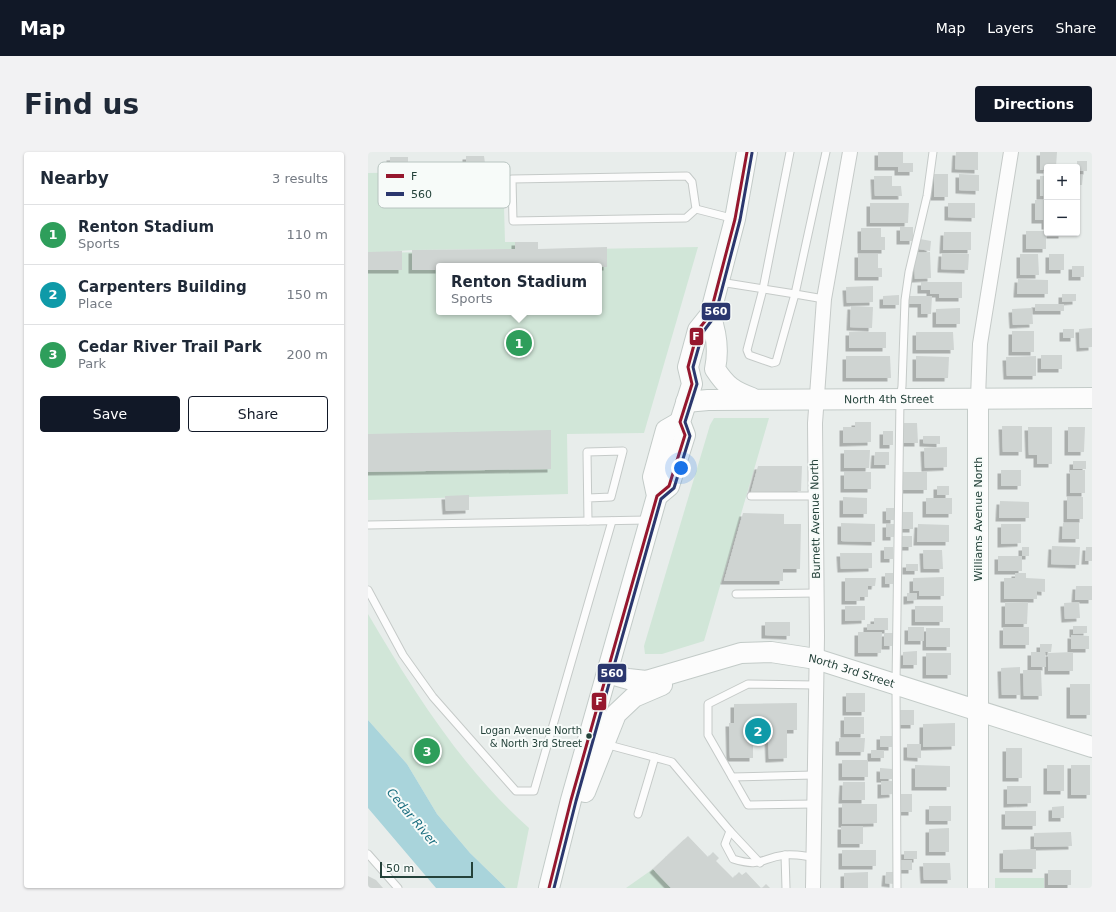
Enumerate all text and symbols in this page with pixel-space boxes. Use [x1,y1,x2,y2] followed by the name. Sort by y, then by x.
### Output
[20,17,65,39] text: Map
[936,20,965,36] text: Map
[987,20,1034,36] text: Layers
[1056,20,1096,36] text: Share
[975,86,1092,122] button: Directions
[24,88,139,121] text: Find us
[378,162,510,208] legend
[1044,164,1080,236] map controls
[1044,164,1080,200] button: +
[40,168,109,188] text: Nearby
[411,170,417,183] text: F
[272,171,328,186] text: 3 results
[411,188,432,201] text: 560
[1044,200,1080,236] button: −
[78,218,214,236] text: Renton Stadium
[48,227,58,242] text: 1
[286,227,328,242] text: 110 m
[78,236,120,251] text: Sports
[436,263,602,315] popup
[451,273,587,291] text: Renton Stadium
[78,278,247,296] text: Carpenters Building
[48,287,58,302] text: 2
[286,287,328,302] text: 150 m
[451,291,493,306] text: Sports
[78,296,113,311] text: Place
[701,302,731,321] line badge: 560
[705,305,728,318] text: 560
[689,327,704,346] line badge: F
[506,328,532,358] pin: 1
[692,330,700,343] text: F
[78,338,262,356] text: Cedar River Trail Park
[48,347,58,362] text: 3
[286,347,328,362] text: 200 m
[78,356,106,371] text: Park
[844,393,934,406] street label: North 4th Street
[40,396,180,432] button: Save
[188,396,328,432] button: Share
[972,457,985,581] street label: Williams Avenue North
[671,458,691,478] your location
[808,459,823,579] street label: Burnett Avenue North
[808,652,897,691] street label: North 3rd Street
[597,663,627,683] line badge: 560
[601,667,624,680] text: 560
[591,692,607,711] line badge: F
[595,695,603,708] text: F
[745,716,771,746] pin: 2
[480,725,582,749] place label: Logan Avenue North & North 3rd Street
[584,731,594,741] marker: Logan Avenue North & North 3rd Street
[414,736,440,766] pin: 3
[384,785,441,849] water label: Cedar River
[380,860,473,879] scale bar
[386,862,414,875] text: 50 m

